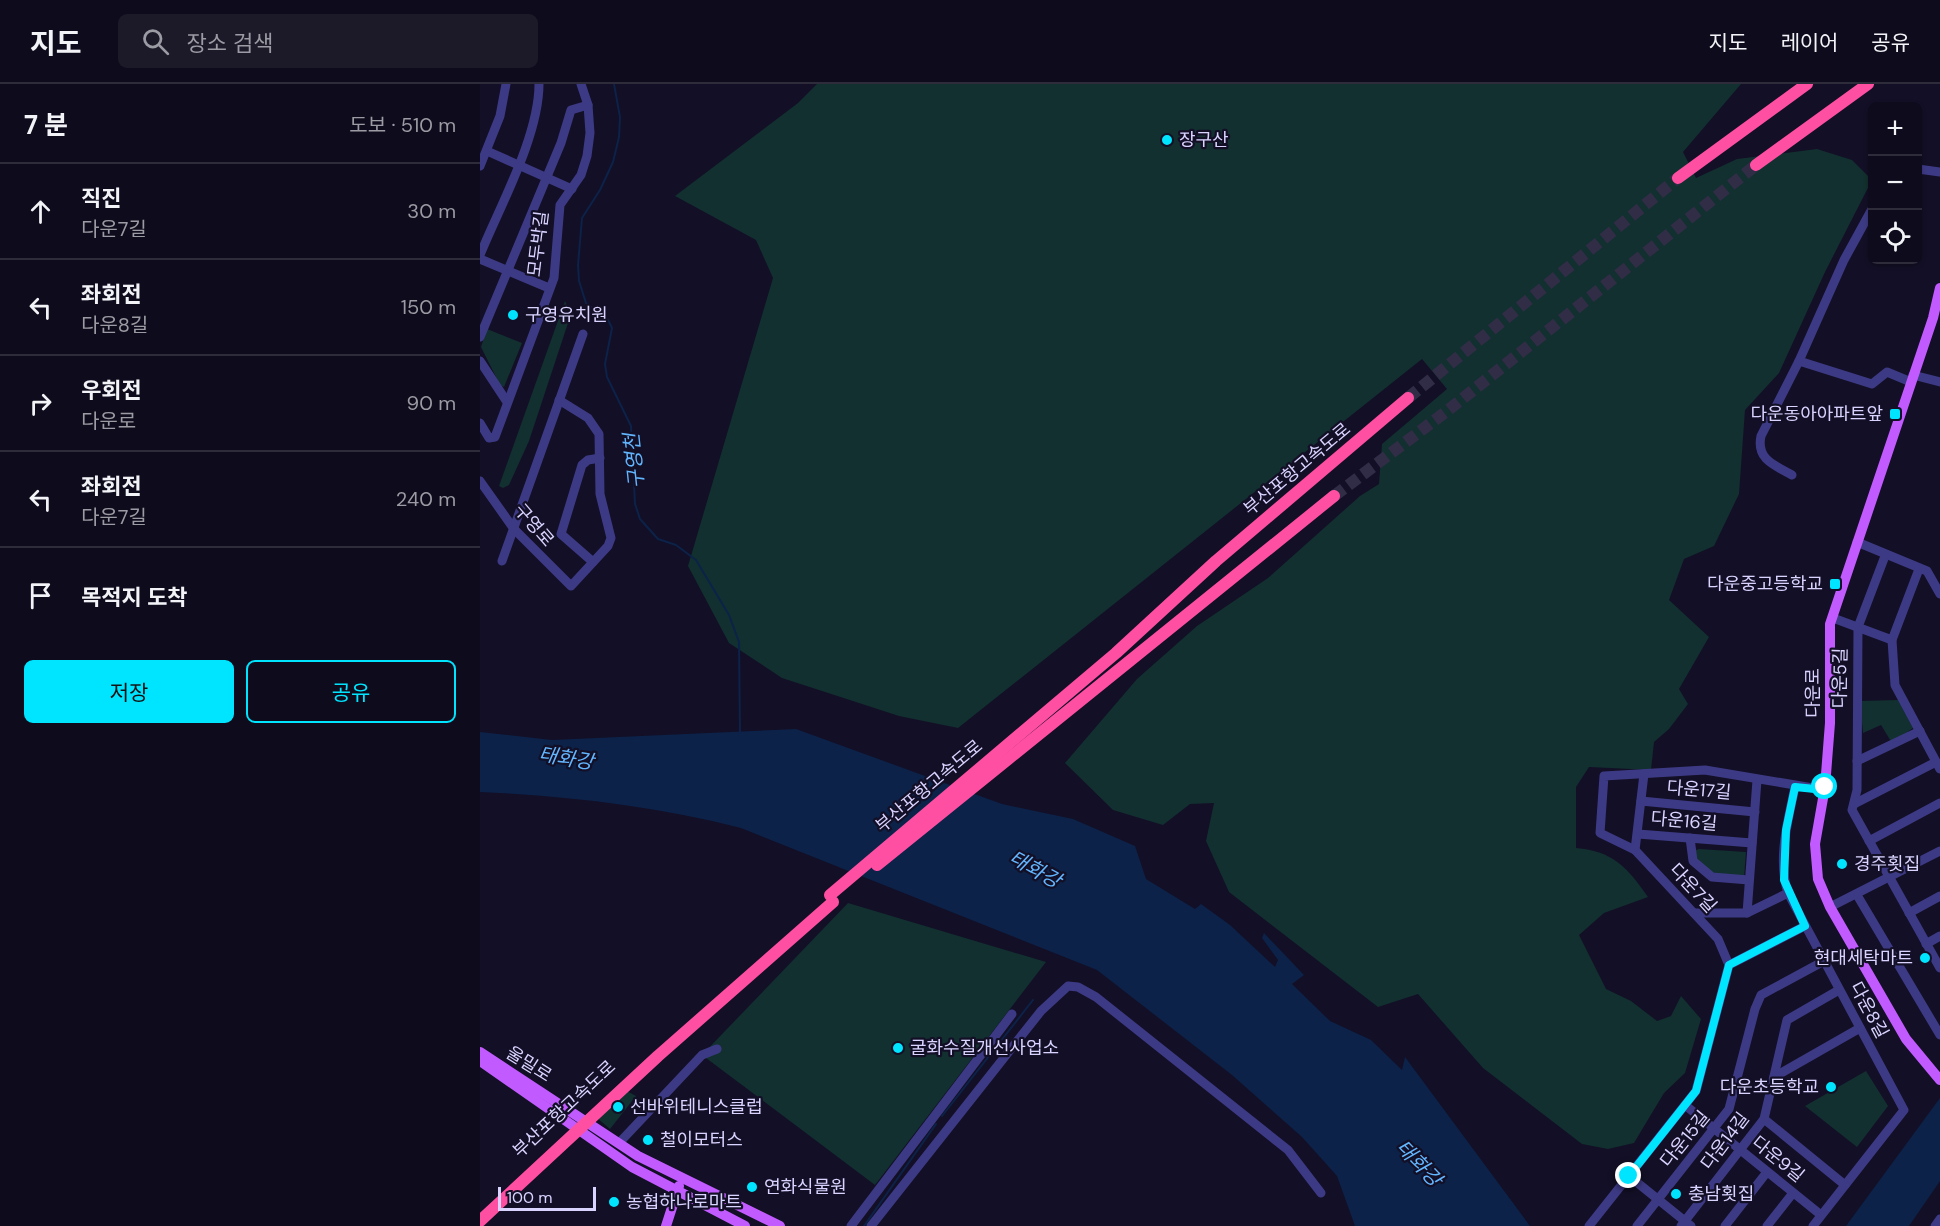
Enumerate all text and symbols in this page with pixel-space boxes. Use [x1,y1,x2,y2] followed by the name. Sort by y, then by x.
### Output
[118,14,538,68] search box
[30,25,82,62] text: 지도
[139,25,172,58] icon: search
[187,29,273,58] text: 장소 검색
[1709,29,1747,57] text: 지도
[1780,29,1838,57] text: 레이어
[1871,29,1910,57] text: 공유
[1868,102,1922,264] map controls
[1868,102,1922,156] button: +
[24,108,68,142] text: 7 분
[349,112,456,138] text: 도보 · 510 m
[1179,128,1229,152] place label: 장구산
[1160,133,1174,147] marker: 장구산
[1868,156,1922,210] button: −
[81,184,121,213] text: 직진
[24,195,57,228] icon: ahead
[407,198,456,224] text: 30 m
[522,210,554,278] street label: 모두박길
[1868,210,1922,264] button: locate
[81,216,147,242] text: 다운7길
[81,280,142,309] text: 좌회전
[24,291,57,324] icon: left
[401,294,456,320] text: 150 m
[525,303,608,327] place label: 구영유치원
[506,308,520,322] marker: 구영유치원
[81,312,148,338] text: 다운8길
[81,376,142,405] text: 우회전
[24,387,57,420] icon: right
[407,390,456,416] text: 90 m
[1751,402,1883,426] place label: 다운동아아파트앞
[1888,407,1902,421] marker: 다운동아아파트앞
[81,408,136,434] text: 다운로
[1239,417,1355,521] street label: 부산포항고속도로
[618,430,650,490] water label: 구영천
[81,472,142,501] text: 좌회전
[24,483,57,516] icon: left
[396,486,456,512] text: 240 m
[509,498,559,552] street label: 구영로
[81,504,147,530] text: 다운7길
[1707,572,1823,596] place label: 다운중고등학교
[1828,577,1842,591] marker: 다운중고등학교
[24,579,57,612] icon: arrive
[81,583,187,612] text: 목적지 도착
[1827,647,1853,709] street label: 다운5길
[24,660,234,723] button: 저장
[246,660,456,723] button: 공유
[1801,668,1825,718] street label: 다운로
[871,734,987,838] street label: 부산포항고속도로
[537,741,598,776] water label: 태화강
[1811,773,1837,799] route start
[1666,775,1732,805] street label: 다운17길
[1650,806,1718,836] street label: 다운16길
[1005,844,1068,895] water label: 태화강
[1854,852,1920,876] place label: 경주횟집
[1835,857,1849,871] marker: 경주횟집
[1664,858,1722,918] street label: 다운7길
[1814,946,1913,970] place label: 현대세탁마트
[1918,951,1932,965] marker: 현대세탁마트
[1844,978,1894,1042] street label: 다운8길
[910,1036,1059,1060] place label: 굴화수질개선사업소
[502,1041,556,1087] street label: 울밀로
[891,1041,905,1055] marker: 굴화수질개선사업소
[507,1055,621,1163] street label: 부산포항고속도로
[1720,1075,1819,1099] place label: 다운초등학교
[1824,1080,1838,1094] marker: 다운초등학교
[630,1095,762,1119] place label: 선바위테니스클럽
[611,1100,625,1114] marker: 선바위테니스클럽
[1655,1106,1715,1172] street label: 다운15길
[1695,1107,1755,1175] street label: 다운14길
[660,1128,743,1152] place label: 철이모터스
[1747,1130,1809,1188] street label: 다운9길
[641,1133,655,1147] marker: 철이모터스
[1390,1134,1449,1194] water label: 태화강
[1615,1162,1641,1188] route end
[764,1175,847,1199] place label: 연화식물원
[745,1180,759,1194] marker: 연화식물원
[1688,1182,1754,1206] place label: 충남횟집
[498,1184,596,1212] scale bar
[507,1187,552,1208] text: 100 m
[1669,1187,1683,1201] marker: 충남횟집
[626,1190,742,1214] place label: 농협하나로마트
[607,1195,621,1209] marker: 농협하나로마트

